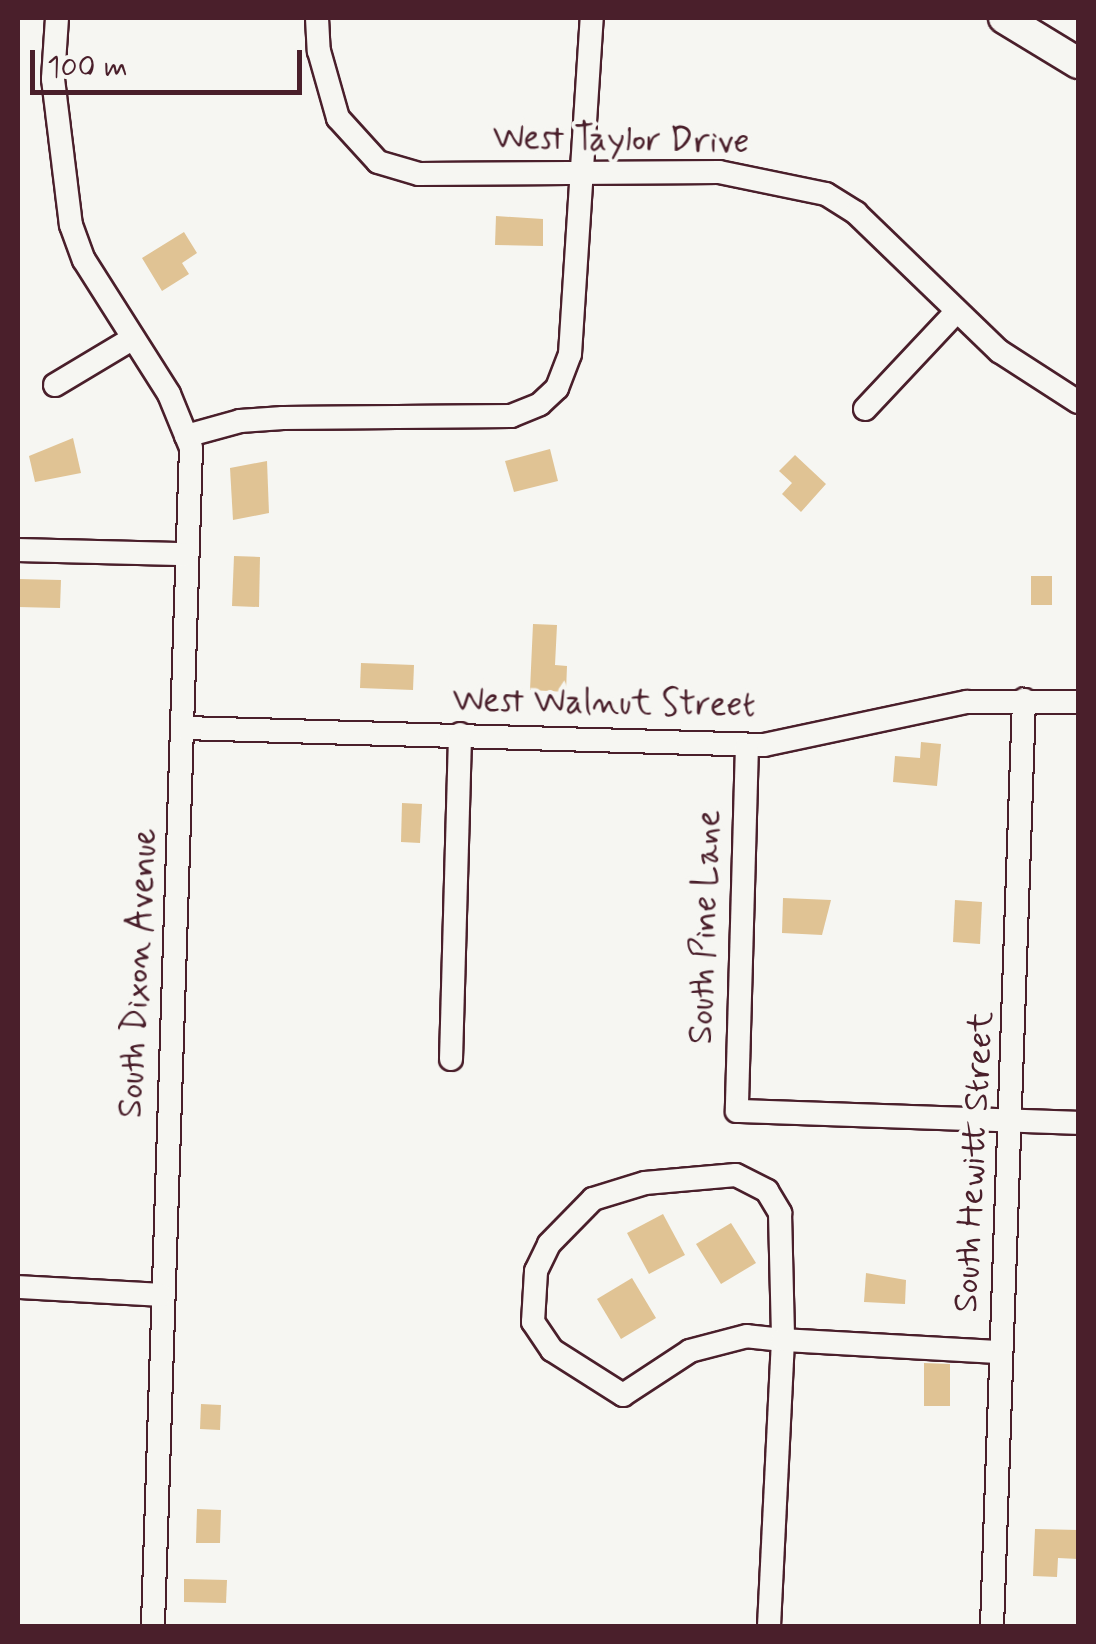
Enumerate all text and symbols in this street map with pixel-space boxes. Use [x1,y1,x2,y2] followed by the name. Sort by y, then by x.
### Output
[35,30,308,92] scale bar
[47,48,128,87] text: 100 m
[493,117,749,163] street label: West Taylor Drive
[449,679,759,727] street label: West Walnut Street
[680,810,730,1044] street label: South Pine Lane
[109,824,167,1122] street label: South Dixon Avenue
[945,1010,1003,1314] street label: South Hewitt Street

